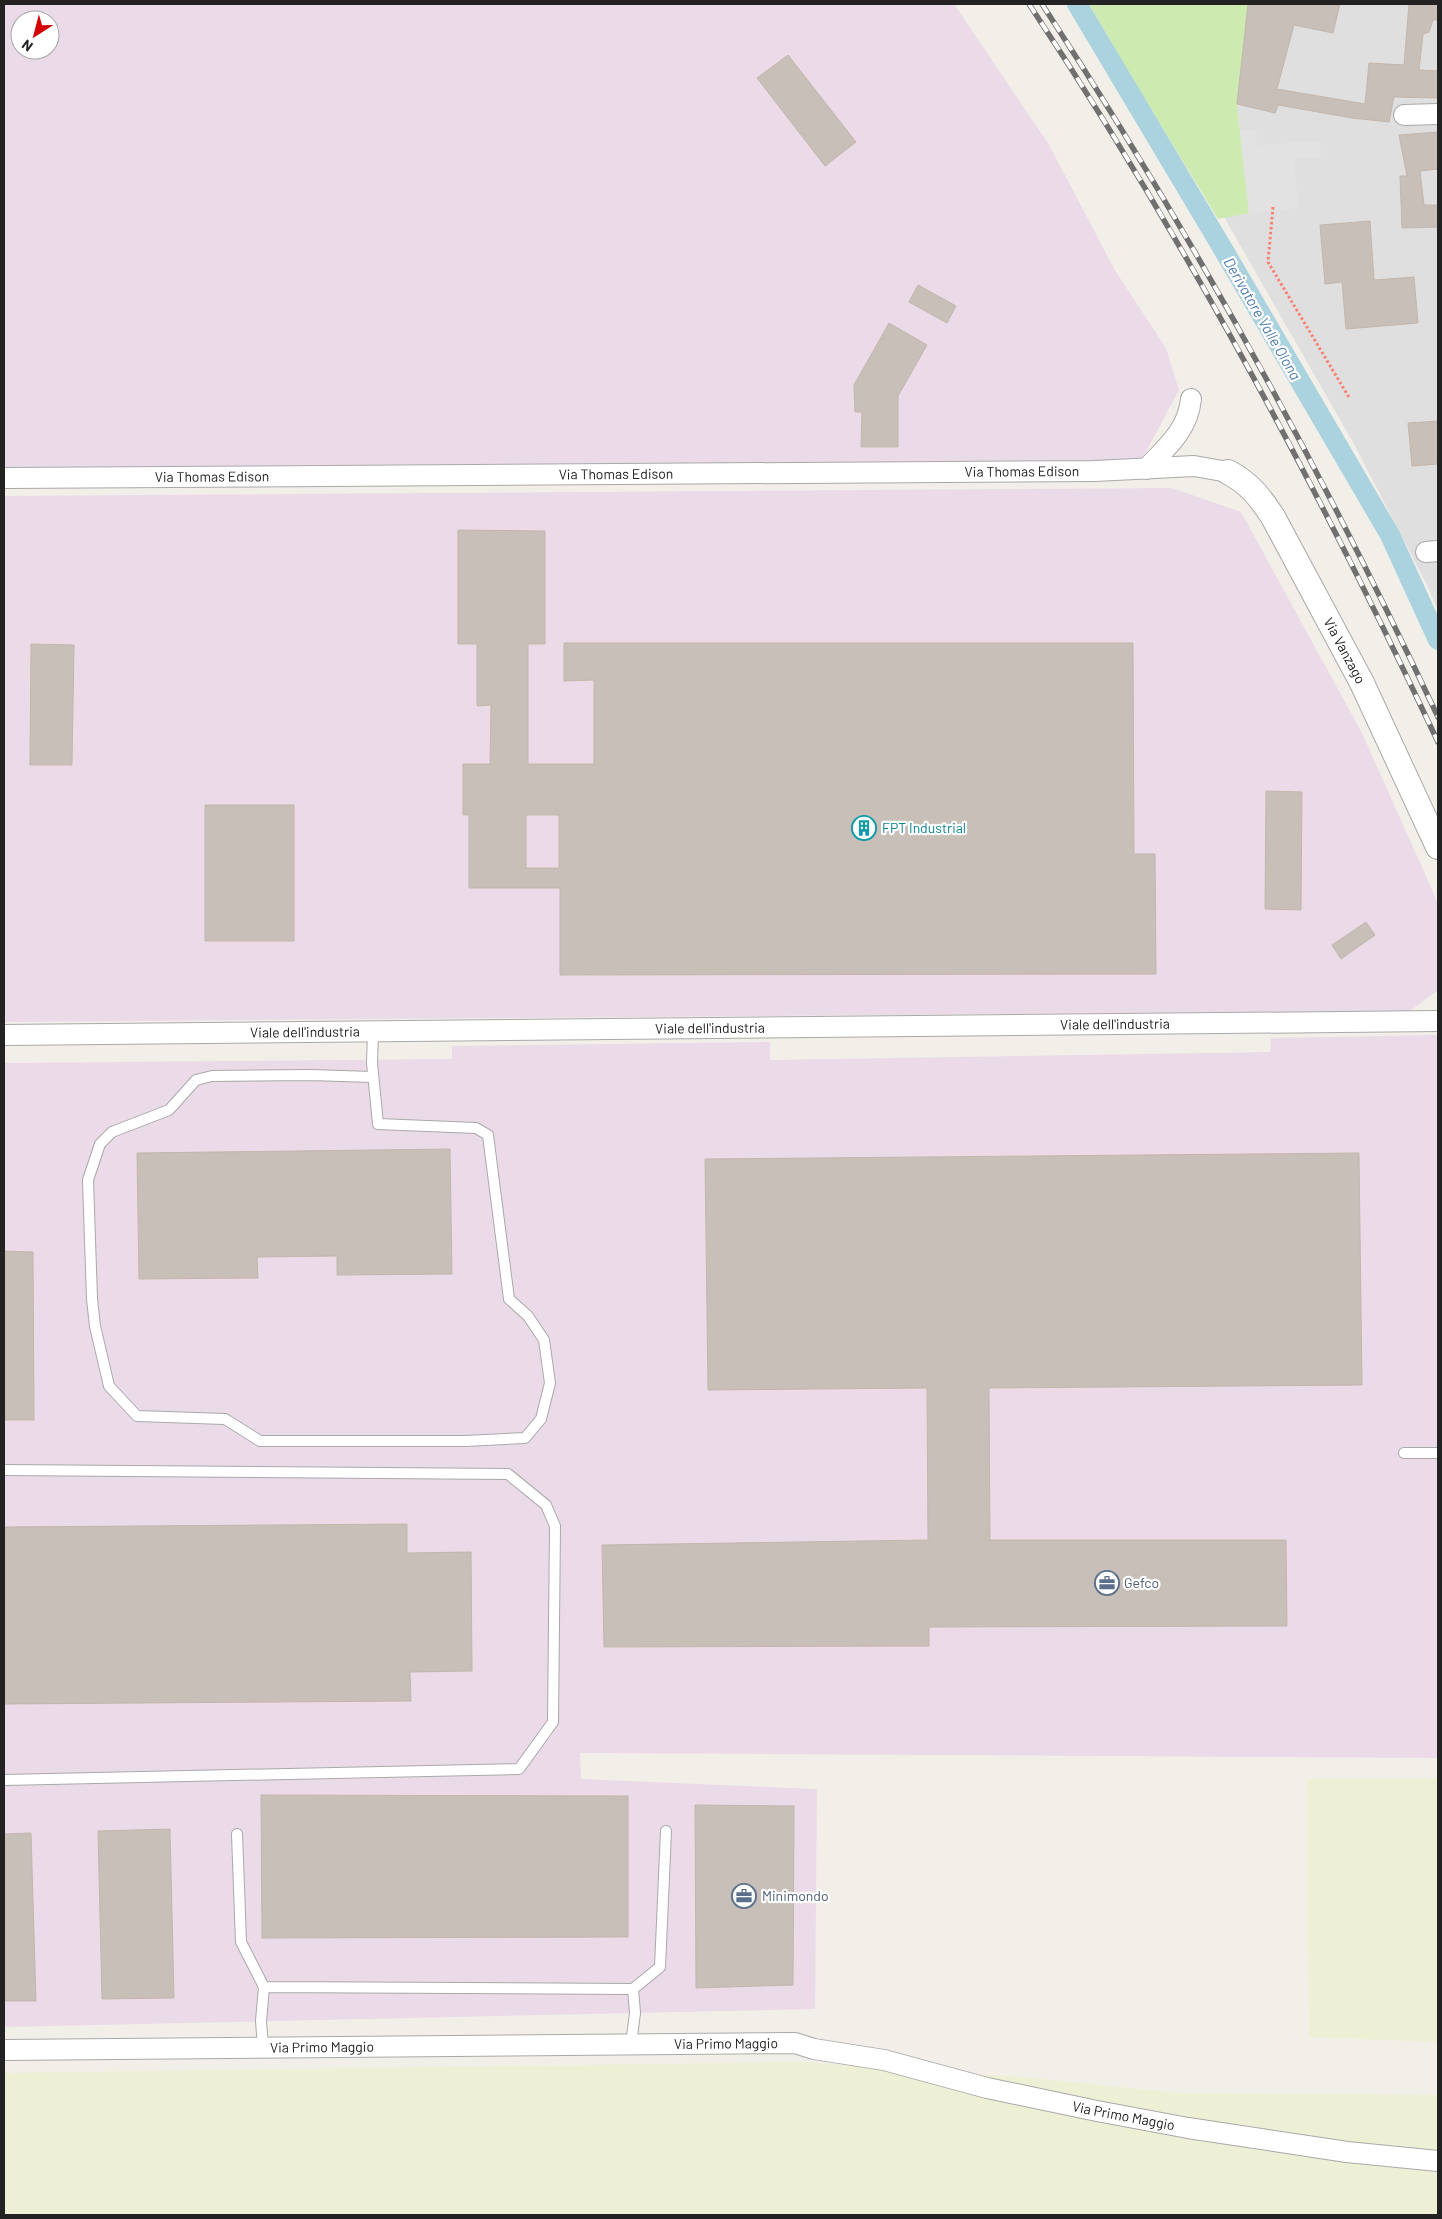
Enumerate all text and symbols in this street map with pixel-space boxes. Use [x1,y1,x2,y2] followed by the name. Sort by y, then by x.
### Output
[10,10,60,60] north arrow
[18,36,36,56] text: N
[1220,254,1305,383] water label: Derivatore Valle Olona
[965,462,1079,480] street label: Via Thomas Edison
[559,465,673,482] street label: Via Thomas Edison
[155,467,269,485] street label: Via Thomas Edison
[1320,614,1370,686] street label: Via Vanzago
[851,815,877,841] building icon: FPT Industrial
[882,819,966,836] place label: FPT Industrial
[1060,1015,1170,1033] street label: Viale dell'industria
[655,1019,765,1037] street label: Viale dell'industria
[250,1023,360,1041] street label: Viale dell'industria
[1094,1570,1120,1596] office icon: Gefco
[1124,1574,1159,1591] place label: Gefco
[731,1883,757,1909] office icon: Minimondo
[762,1887,829,1904] place label: Minimondo
[674,2034,778,2052] street label: Via Primo Maggio
[270,2038,374,2056] street label: Via Primo Maggio
[1071,2097,1176,2133] street label: Via Primo Maggio

